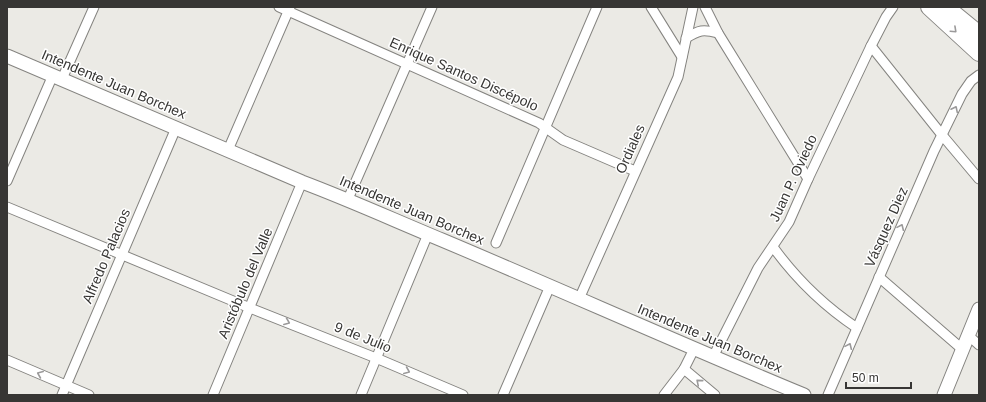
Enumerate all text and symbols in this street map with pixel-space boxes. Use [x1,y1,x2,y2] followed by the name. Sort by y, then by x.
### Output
[949,25,957,33] one-way arrow
[387,34,541,114] street label: Enrique Santos Discépolo
[39,46,189,122] street label: Intendente Juan Borchex
[950,106,957,113] one-way arrow
[612,122,648,176] street label: Ordiales
[766,132,820,224] street label: Juan P. Oviedo
[337,172,487,248] street label: Intendente Juan Borchex
[861,184,911,270] street label: Vásquez Diez
[79,206,133,306] street label: Alfredo Palacios
[896,224,904,232] one-way arrow
[214,225,276,341] street label: Aristóbulo del Valle
[635,300,785,376] street label: Intendente Juan Borchex
[283,318,290,326] one-way arrow
[332,318,394,356] street label: 9 de Julio
[844,343,852,351] one-way arrow
[846,364,911,390] scale bar
[403,366,411,374] one-way arrow
[37,371,44,379] one-way arrow
[852,371,879,385] text: 50 m
[696,379,704,386] one-way arrow

